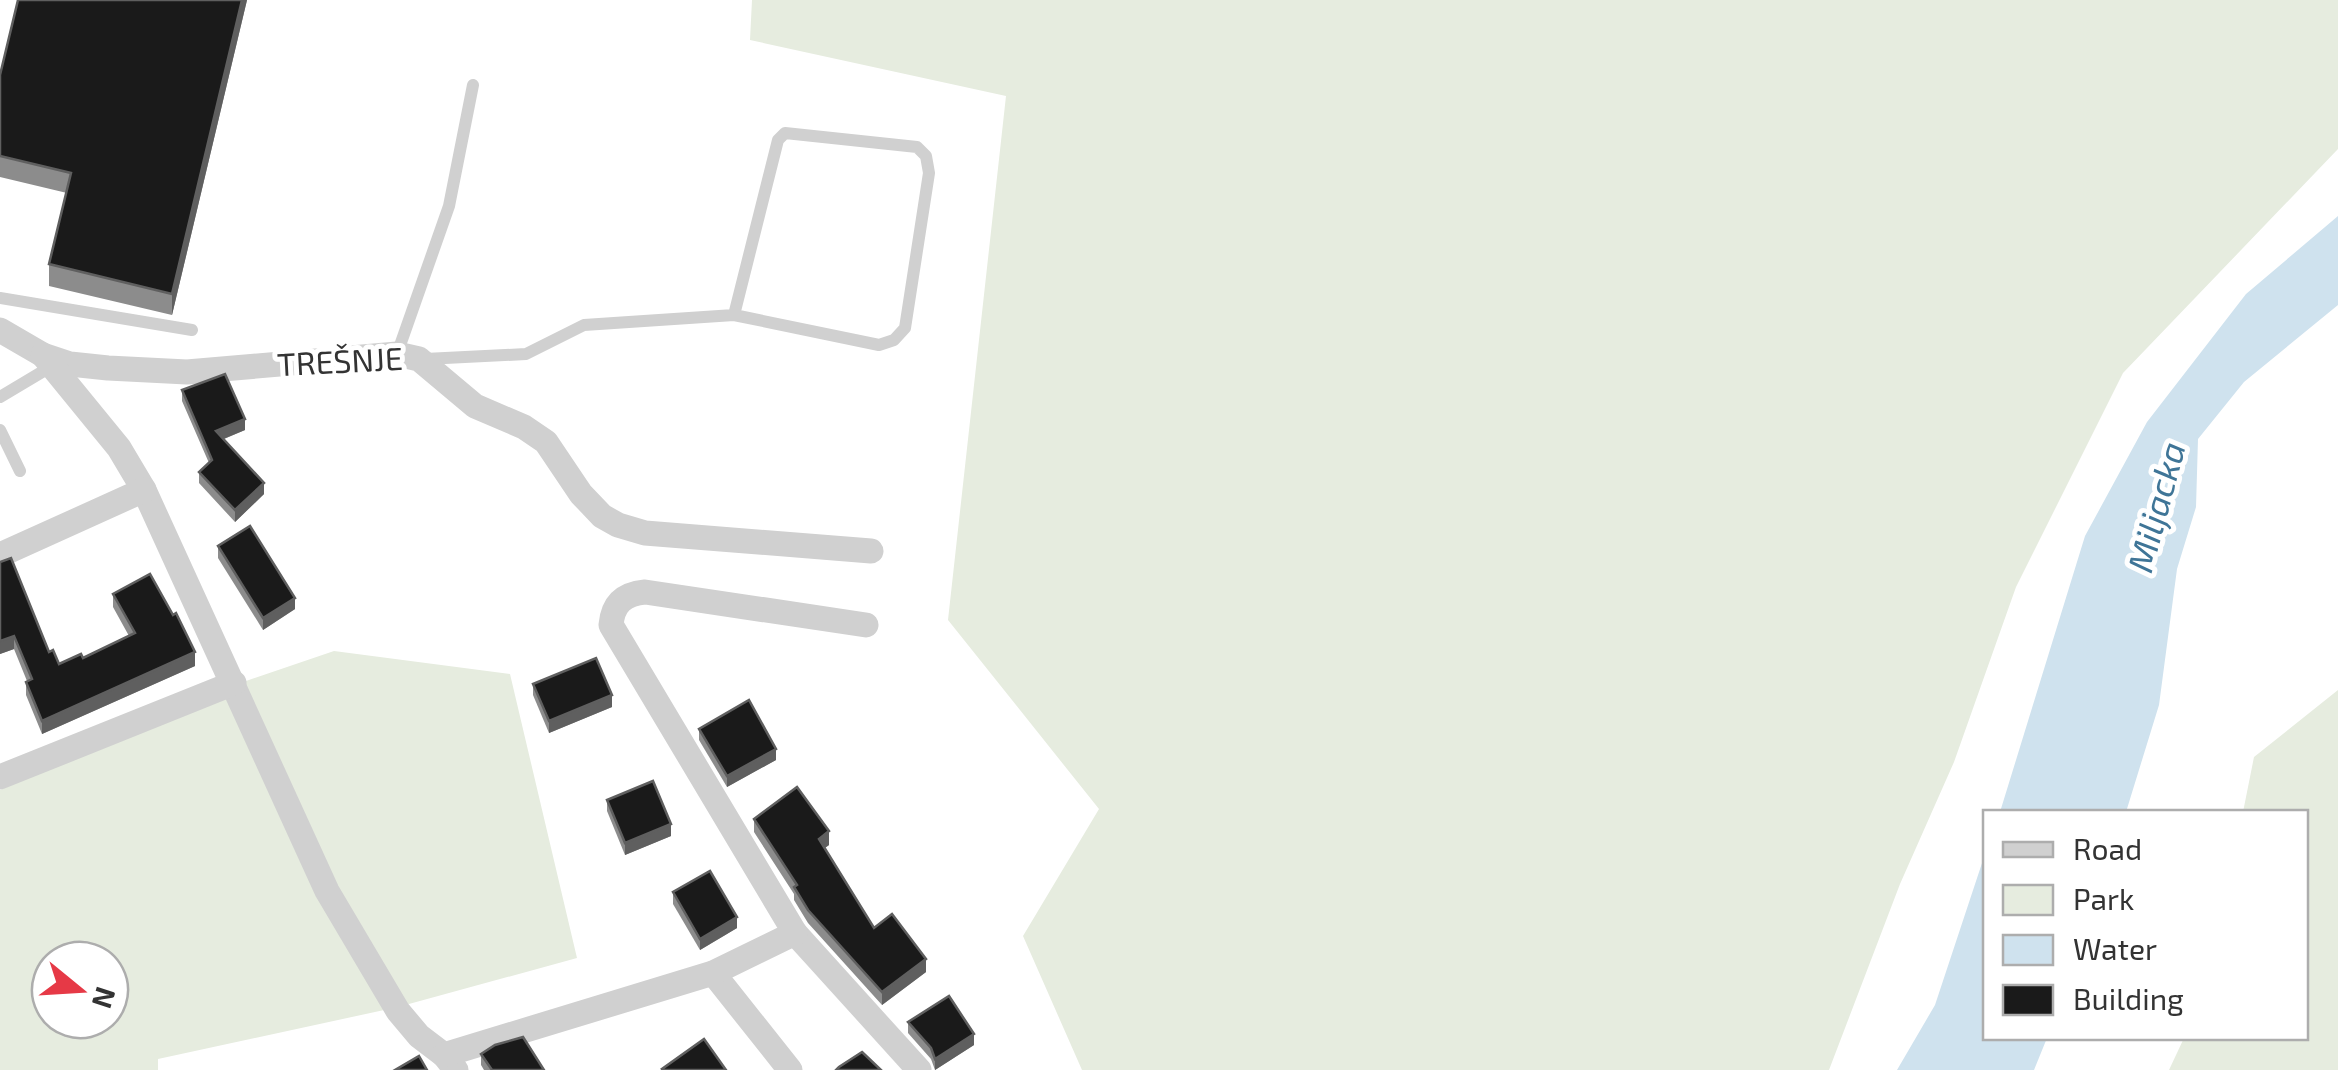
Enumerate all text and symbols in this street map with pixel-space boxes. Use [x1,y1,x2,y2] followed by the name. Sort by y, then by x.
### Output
[276,338,404,382] street label: TREŠNJE
[2118,437,2193,576] water label: Miljacka
[1983,810,2308,1040] legend
[2073,830,2142,866] text: Road
[2073,880,2134,916] text: Park
[2073,930,2157,966] text: Water
[30,940,130,1040] north arrow
[2073,980,2184,1016] text: Building
[85,983,124,1013] text: N

